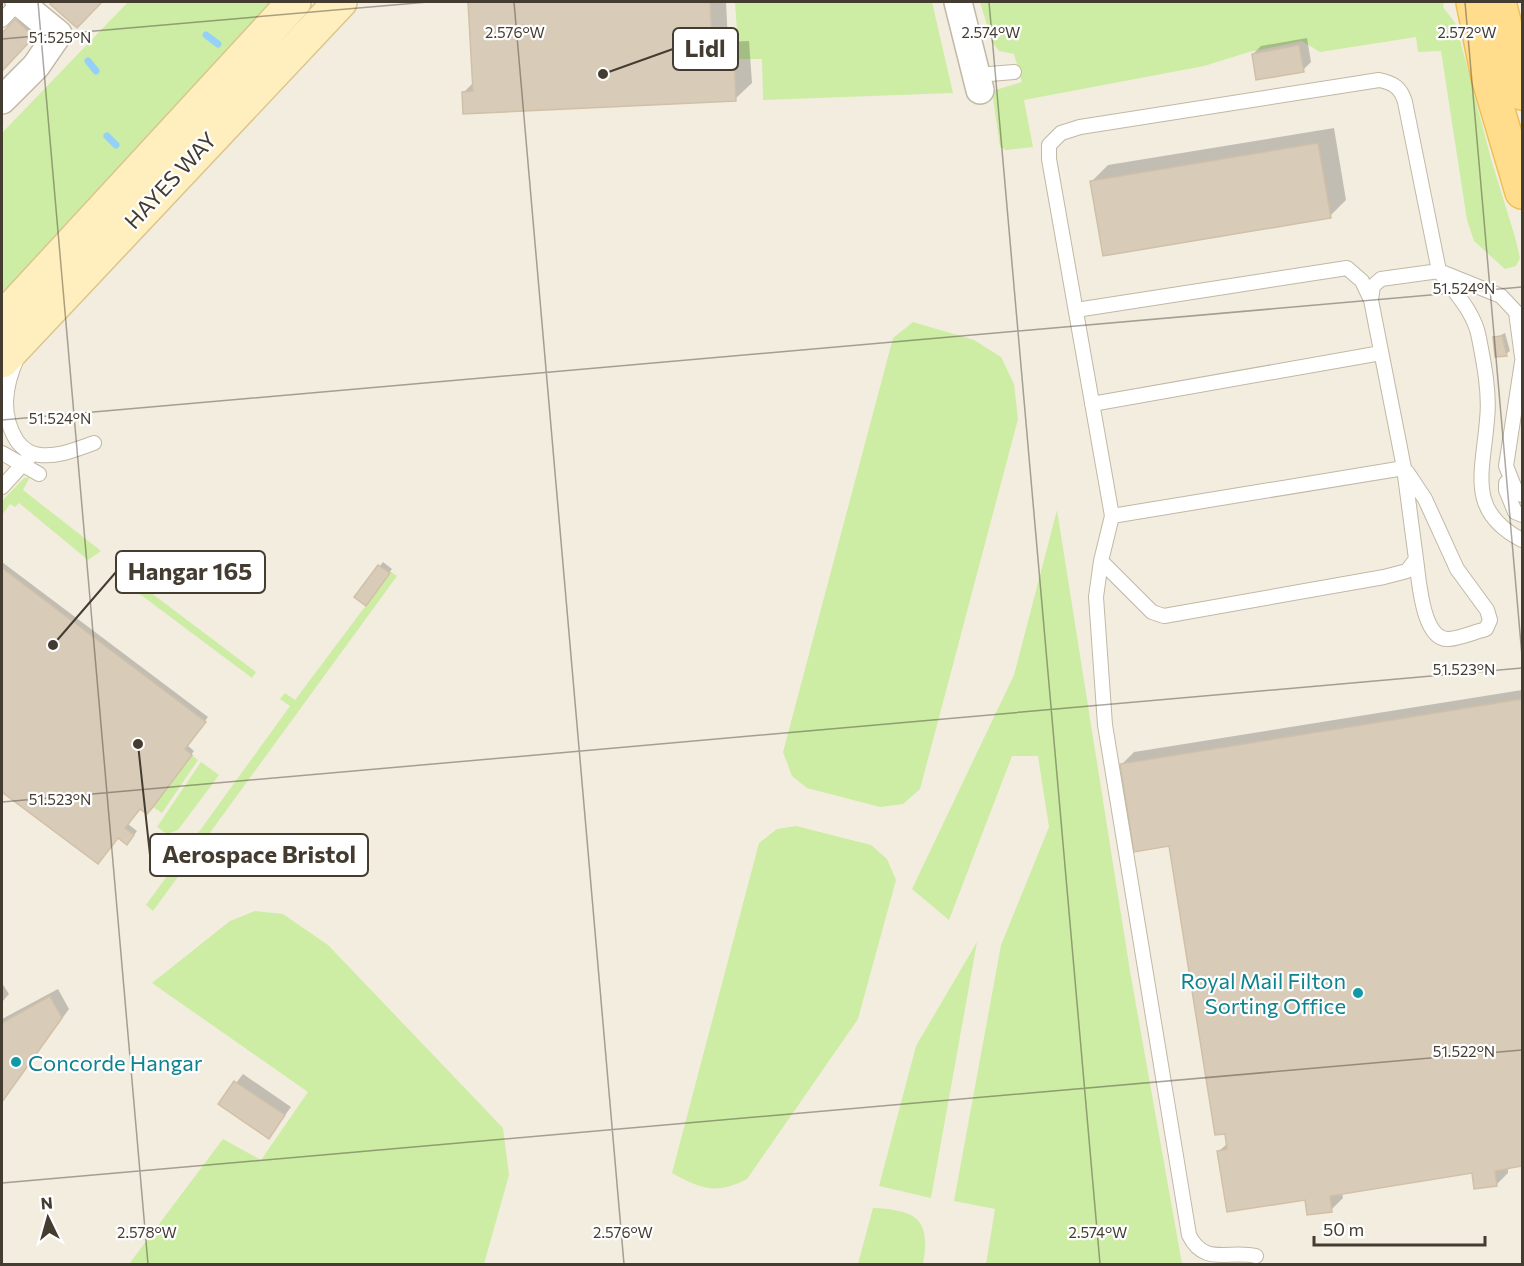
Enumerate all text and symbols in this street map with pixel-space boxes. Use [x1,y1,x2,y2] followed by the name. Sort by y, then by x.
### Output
[485,23,545,41] text: 2.576°W
[962,23,1020,41] text: 2.574°W
[1437,23,1497,41] text: 2.572°W
[29,28,91,46] text: 51.525°N
[673,28,738,70] callout: Lidl
[684,33,726,62] text: Lidl
[118,126,222,234] street label: HAYES WAY
[1433,279,1495,297] text: 51.524°N
[29,409,91,427] text: 51.524°N
[116,551,265,593] callout: Hangar 165
[128,556,252,585] text: Hangar 165
[1433,660,1495,678] text: 51.523°N
[29,790,91,808] text: 51.523°N
[150,834,368,876] callout: Aerospace Bristol
[162,839,356,868] text: Aerospace Bristol
[1180,967,1346,1019] place label: Royal Mail Filton Sorting Office
[1351,986,1365,1000] marker: Royal Mail Filton Sorting Office
[1433,1042,1495,1060] text: 51.522°N
[28,1049,203,1076] place label: Concorde Hangar
[9,1055,23,1069] marker: Concorde Hangar
[18,1188,78,1248] north arrow
[40,1193,53,1213] text: N
[1314,1209,1485,1247] scale bar
[1323,1218,1364,1240] text: 50 m
[117,1223,177,1241] text: 2.578°W
[593,1223,653,1241] text: 2.576°W
[1069,1223,1127,1241] text: 2.574°W

